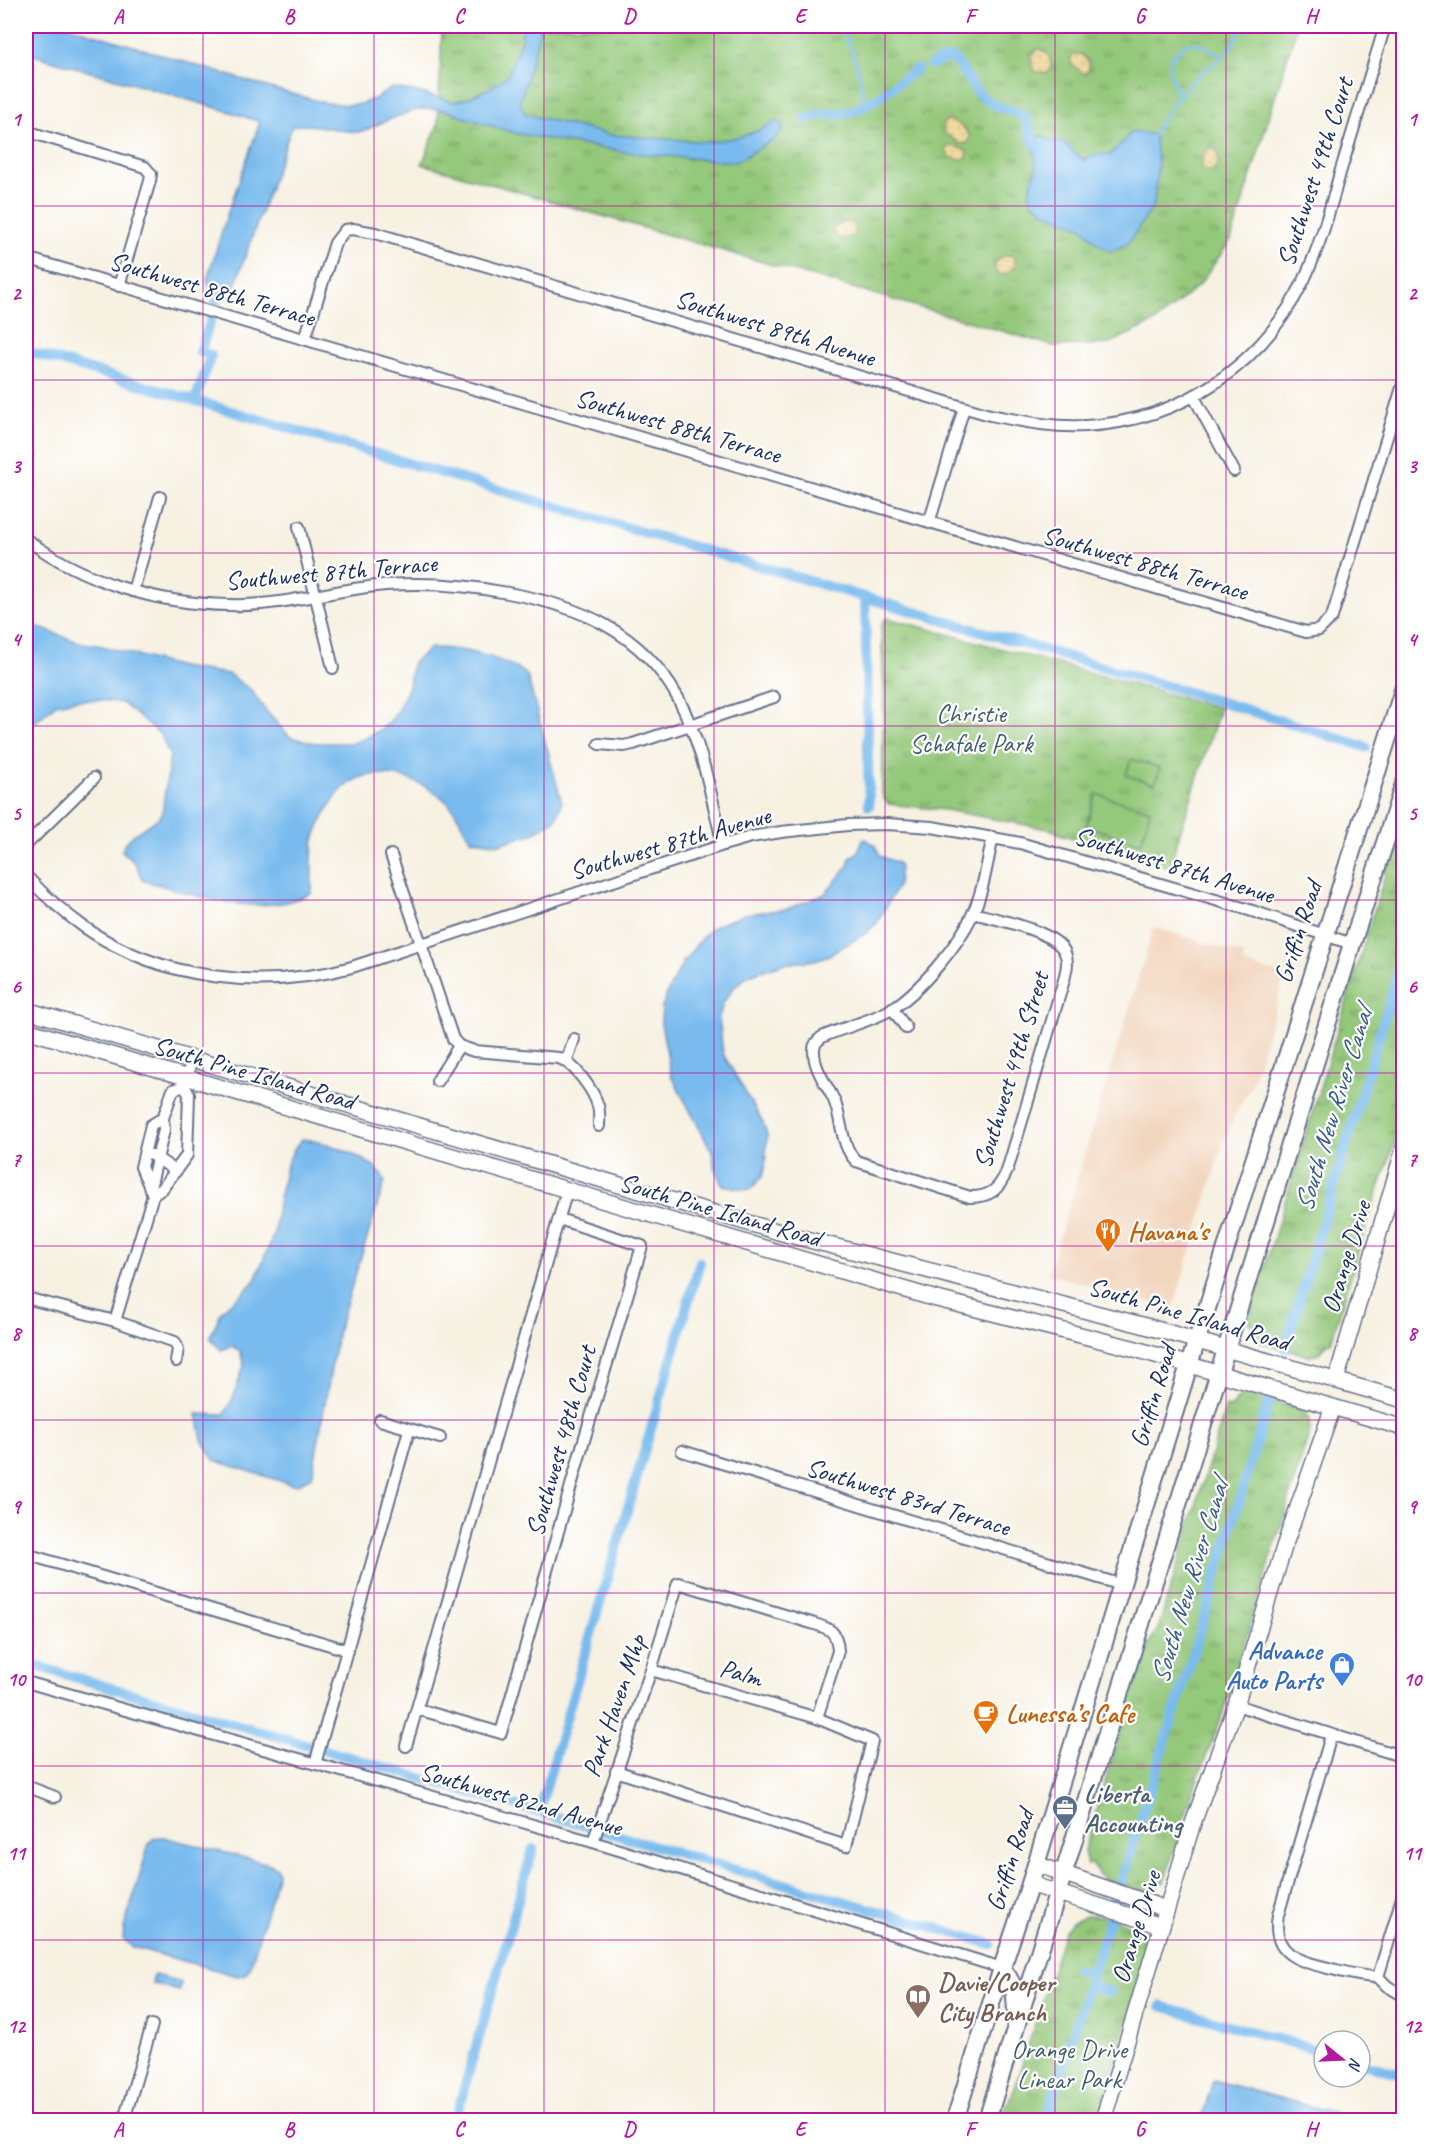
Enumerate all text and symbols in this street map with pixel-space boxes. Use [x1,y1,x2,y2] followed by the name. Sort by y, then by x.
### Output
[113,4,125,29] text: A
[284,4,296,29] text: B
[454,4,466,29] text: C
[623,4,637,29] text: D
[795,4,809,29] text: E
[965,4,979,29] text: F
[1135,4,1148,29] text: G
[1305,4,1320,29] text: H
[1269,71,1362,270] street label: Southwest 49th Court
[12,107,23,132] text: 1
[1408,107,1419,132] text: 1
[106,244,320,335] street label: Southwest 88th Terrace
[12,281,23,306] text: 2
[1408,281,1419,306] text: 2
[671,282,880,375] street label: Southwest 89th Avenue
[572,381,786,472] street label: Southwest 88th Terrace
[12,454,23,479] text: 3
[1408,454,1419,479] text: 3
[1039,518,1253,609] street label: Southwest 88th Terrace
[224,546,440,598] street label: Southwest 87th Terrace
[12,627,24,652] text: 4
[1408,627,1420,652] text: 4
[910,697,1035,760] park label: Christie Schafale Park
[566,798,776,887] street label: Southwest 87th Avenue
[12,801,23,826] text: 5
[1408,801,1419,826] text: 5
[1070,819,1279,912] street label: Southwest 87th Avenue
[1266,873,1331,987] street label: Griffin Road
[965,966,1057,1172] street label: Southwest 49th Street
[11,974,22,999] text: 6
[1407,974,1418,999] text: 6
[1286,996,1383,1215] water label: South New River Canal
[150,1028,362,1119] street label: South Pine Island Road
[12,1147,23,1172] text: 7
[1408,1147,1419,1172] text: 7
[616,1165,828,1256] street label: South Pine Island Road
[1313,1194,1379,1317] street label: Orange Drive
[1128,1215,1211,1248] place label: Havana's
[1093,1216,1123,1254] restaurant icon: Havana's
[1085,1269,1297,1360] street label: South Pine Island Road
[12,1321,24,1346] text: 8
[1408,1321,1420,1346] text: 8
[1122,1337,1185,1451] street label: Griffin Road
[518,1340,605,1540] street label: Southwest 48th Court
[802,1450,1015,1544] street label: Southwest 83rd Terrace
[1142,1468,1239,1687] water label: South New River Canal
[12,1494,23,1519] text: 9
[1408,1494,1419,1519] text: 9
[574,1629,654,1781] street label: Park Haven Mhp
[1226,1634,1325,1697] place label: Advance Auto Parts
[1327,1650,1357,1688] shop icon: Advance Auto Parts
[716,1651,768,1695] street label: Palm
[7,1667,27,1692] text: 10
[1403,1667,1423,1692] text: 10
[1006,1697,1137,1730] place label: Lunessa’s Cafe
[971,1698,1001,1736] cafe icon: Lunessa’s Cafe
[416,1754,627,1844] street label: Southwest 82nd Avenue
[1084,1777,1185,1840] place label: Liberta Accounting
[1050,1793,1080,1831] office icon: Liberta Accounting
[978,1801,1043,1915] street label: Griffin Road
[7,1841,27,1866] text: 11
[1403,1841,1423,1866] text: 11
[1103,1864,1169,1987] street label: Orange Drive
[938,1966,1057,2029] place label: Davie/Cooper City Branch
[903,1982,933,2020] library icon: Davie/Cooper City Branch
[7,2014,27,2039] text: 12
[1403,2014,1423,2039] text: 12
[1312,2029,1372,2089] north arrow
[1011,2033,1129,2096] park label: Orange Drive Linear Park
[1343,2056,1366,2074] text: N
[113,2117,125,2142] text: A
[284,2117,296,2142] text: B
[454,2117,466,2142] text: C
[623,2117,637,2142] text: D
[795,2117,809,2142] text: E
[965,2117,979,2142] text: F
[1135,2117,1148,2142] text: G
[1305,2117,1320,2142] text: H

